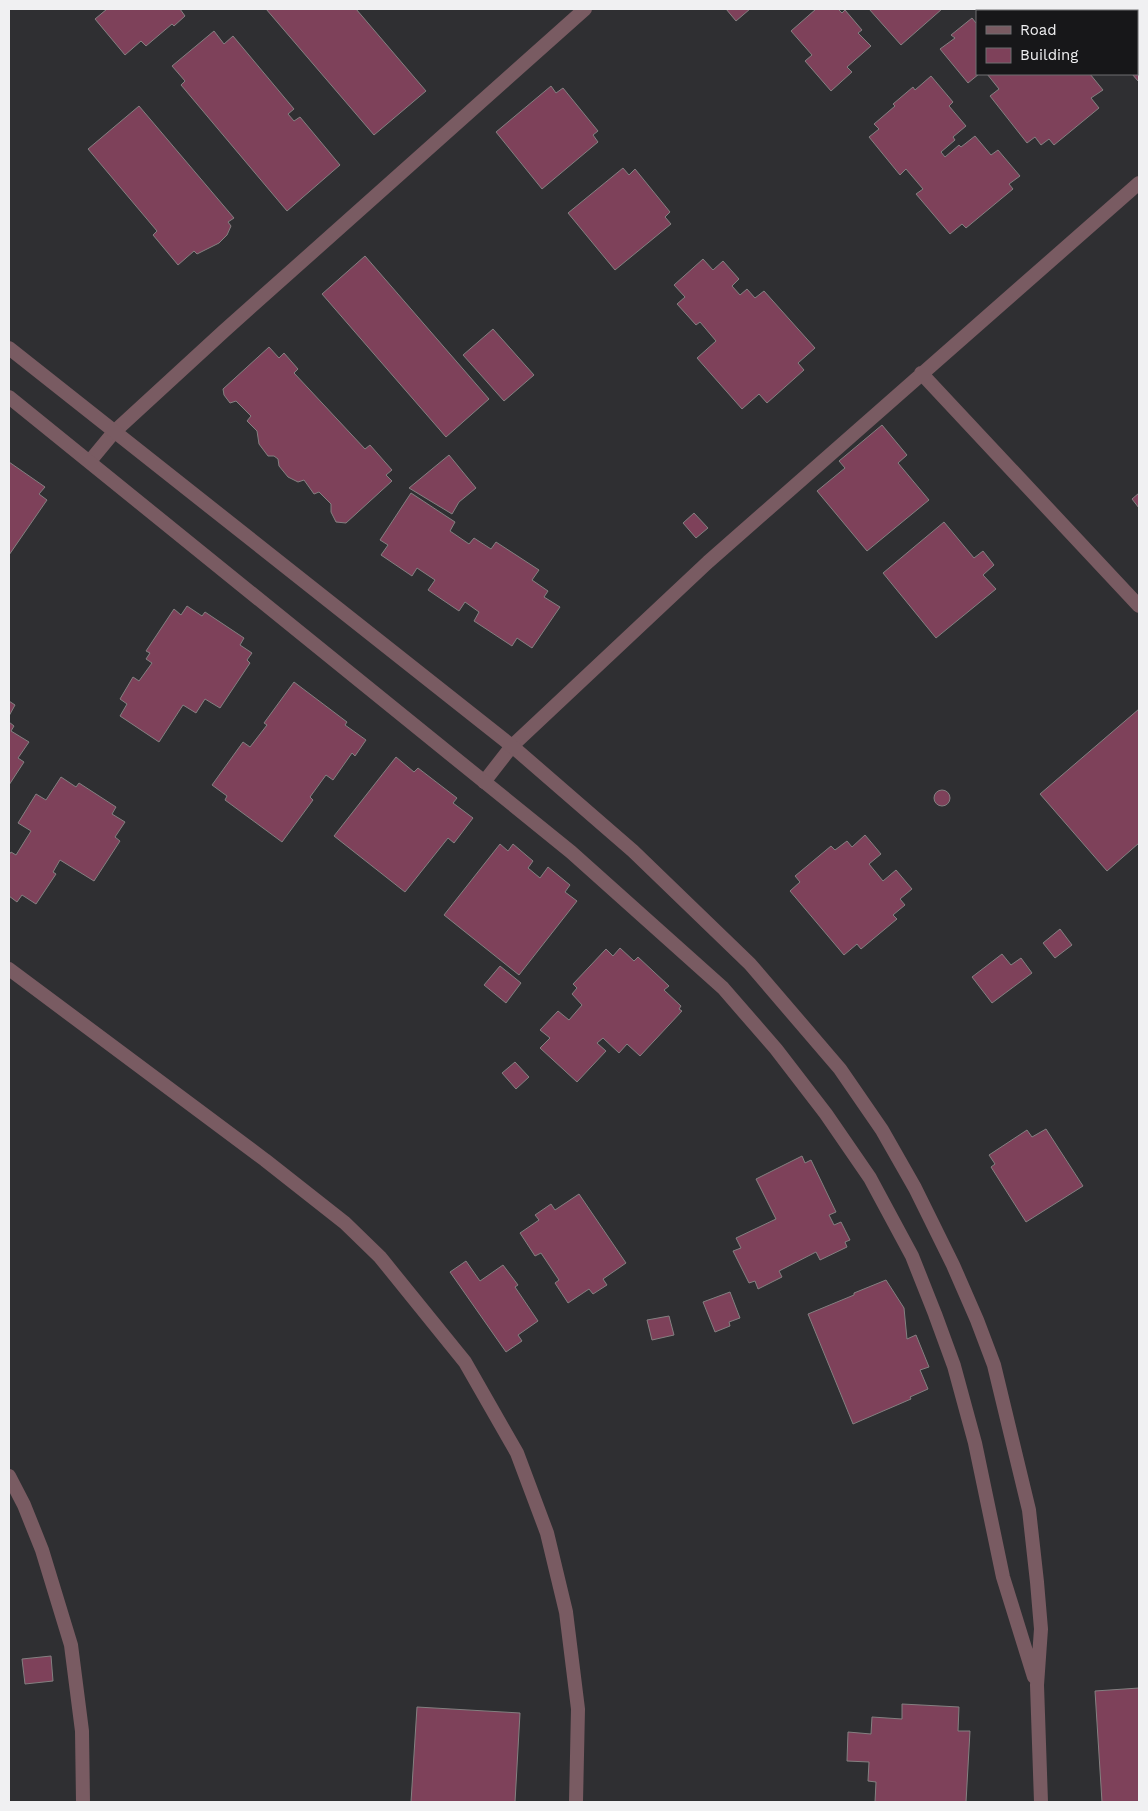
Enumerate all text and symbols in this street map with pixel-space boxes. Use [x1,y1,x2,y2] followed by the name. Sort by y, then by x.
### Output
[976,10,1138,75] legend
[1020,21,1057,39] text: Road
[1020,46,1078,64] text: Building

